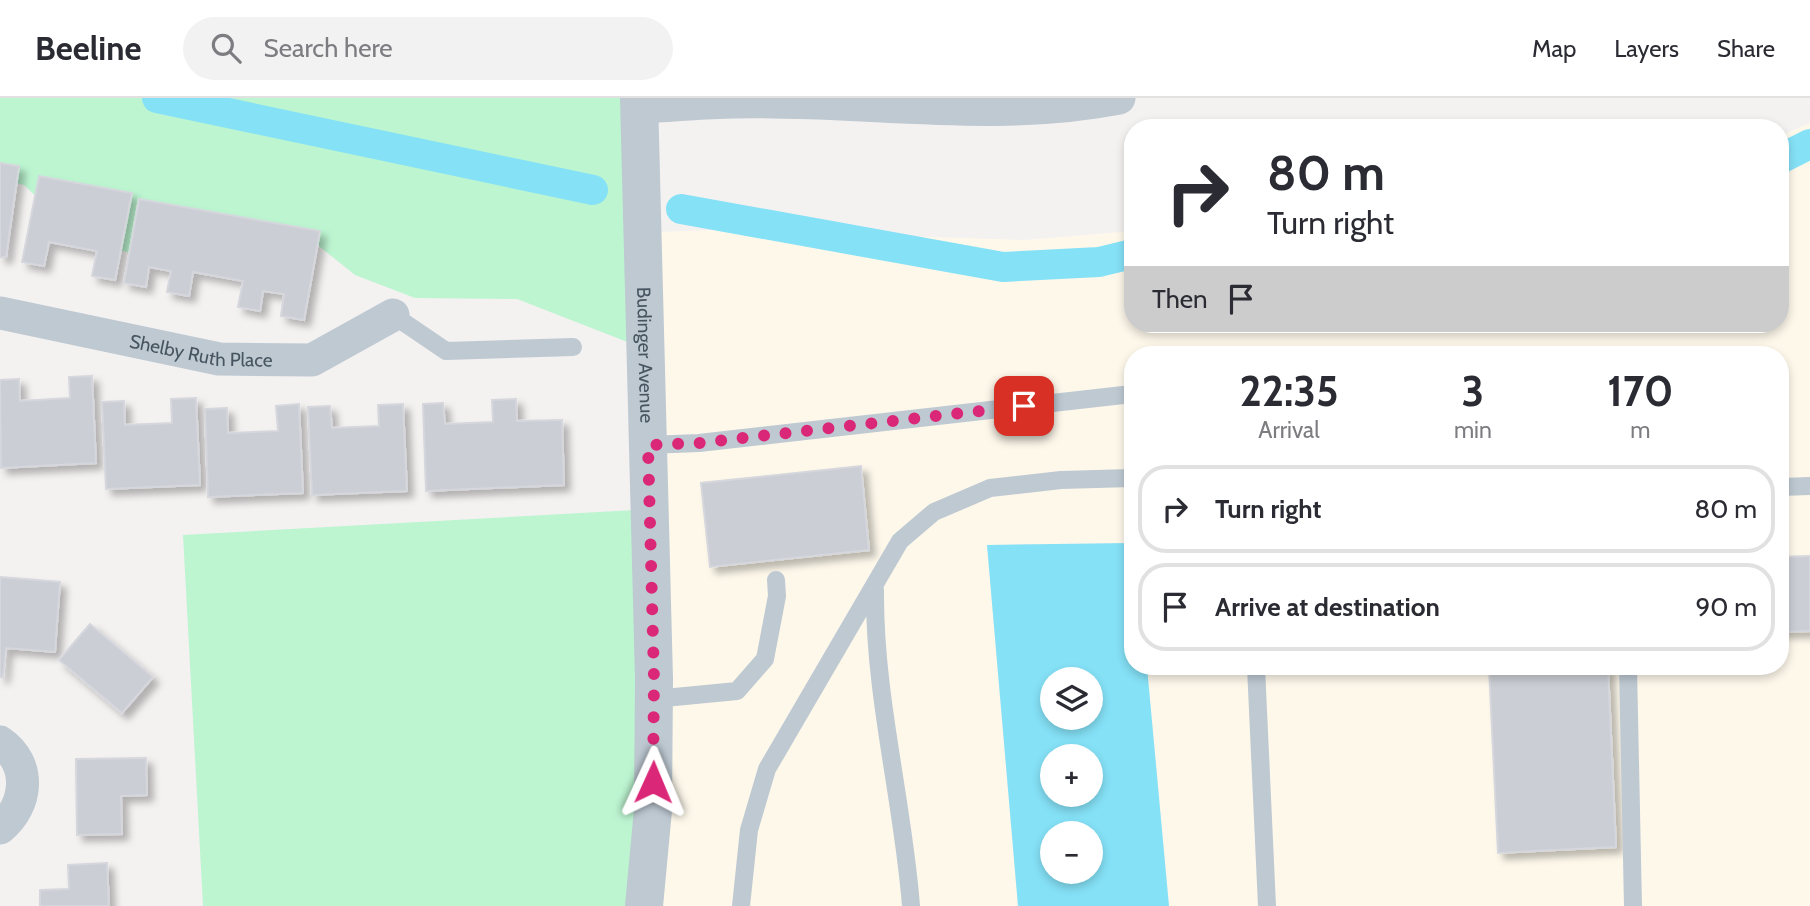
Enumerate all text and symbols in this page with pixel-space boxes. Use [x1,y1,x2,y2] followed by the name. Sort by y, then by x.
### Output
[183,17,673,80] search box
[35,28,141,68] text: Beeline
[207,29,245,67] icon: search
[263,32,393,64] text: Search here
[1532,34,1576,63] text: Map
[1614,34,1679,63] text: Layers
[1717,34,1775,63] text: Share
[1267,143,1385,202] text: 80 m
[1152,147,1243,238] icon: right
[1267,203,1394,242] text: Turn right
[1222,280,1260,318] icon: arrive
[1152,283,1208,315] text: Then
[632,287,658,424] street label: Budinger Avenue
[127,330,273,372] street label: Shelby Ruth Place
[1239,365,1338,417] text: 22:35
[1462,365,1484,417] text: 3
[1607,365,1674,417] text: 170
[994,376,1054,436] pin
[1005,387,1043,425] icon: arrive
[1258,416,1320,444] text: Arrival
[1454,416,1492,444] text: min
[1630,416,1651,444] text: m
[1156,490,1194,528] icon: right
[1215,493,1321,525] text: Turn right
[1694,493,1757,525] text: 80 m
[1156,588,1194,626] icon: arrive
[1215,591,1440,623] text: Arrive at destination
[1695,591,1757,623] text: 90 m
[1040,667,1103,884] map controls
[1040,667,1103,730] button: layers
[1040,744,1103,807] button: +
[616,745,690,819] position arrow
[1040,821,1103,884] button: −

